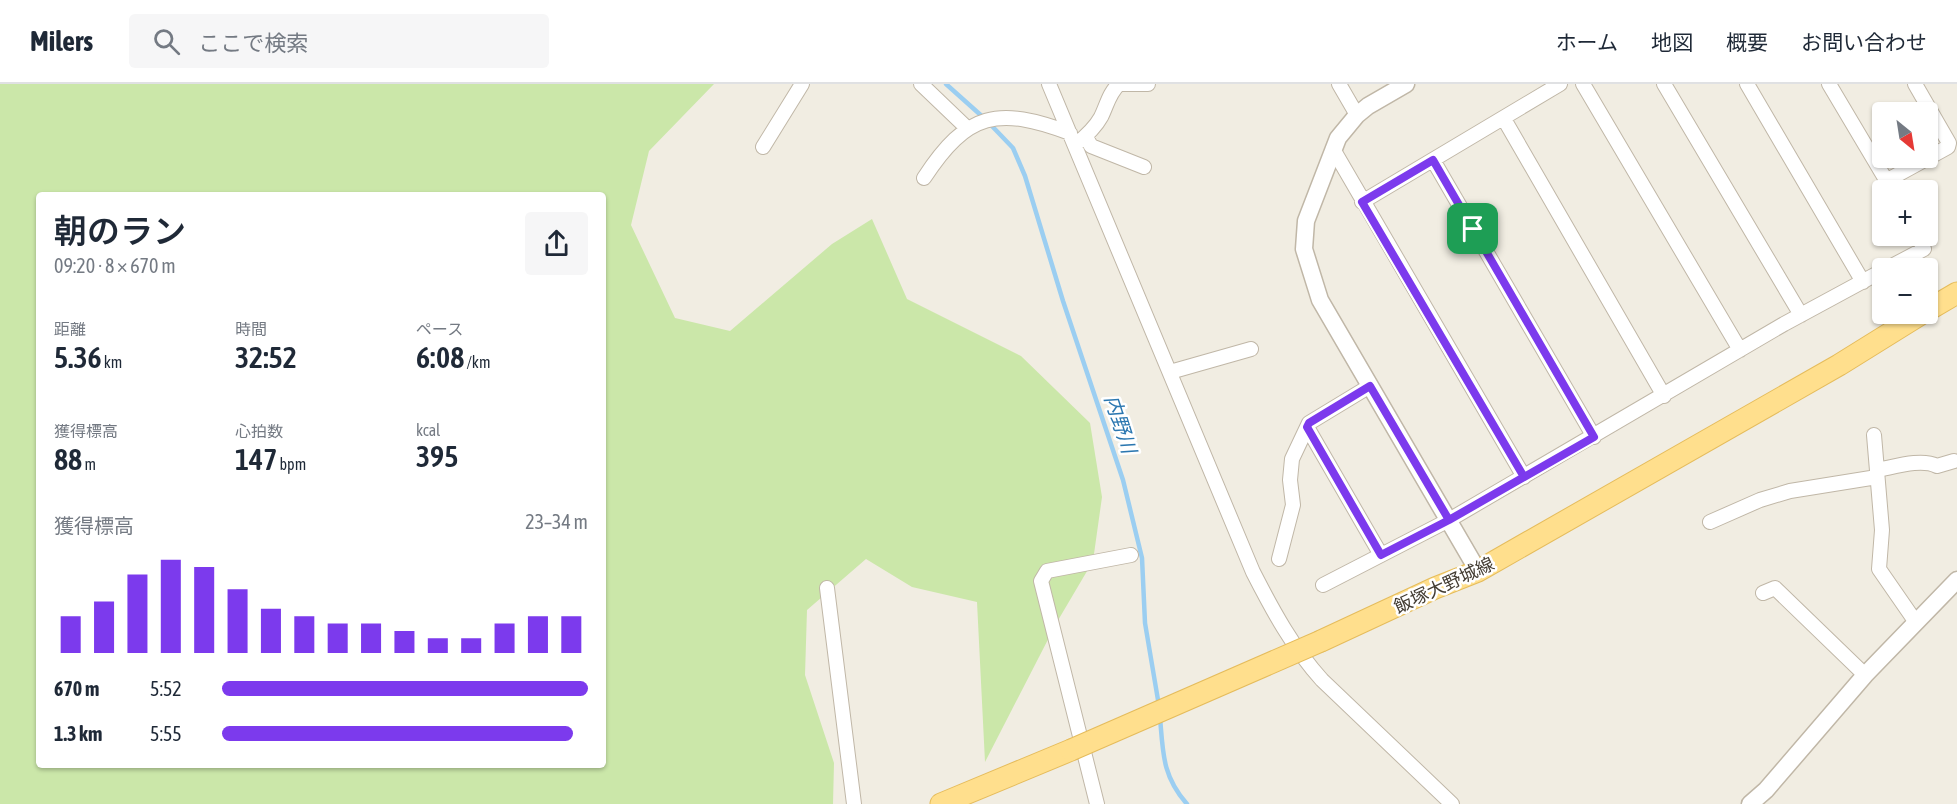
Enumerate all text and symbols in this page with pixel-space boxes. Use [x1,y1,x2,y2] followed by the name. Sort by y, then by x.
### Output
[129,14,549,68] search box
[30,25,93,57] text: Milers
[150,25,183,58] icon: search
[198,30,308,56] text: ここで検索
[1556,30,1618,54] text: ホーム
[1651,30,1693,54] text: 地図
[1726,30,1768,54] text: 概要
[1801,30,1927,54] text: お問い合わせ
[1872,102,1938,168] north arrow
[1872,102,1938,324] map controls
[1872,180,1938,246] button: +
[1447,203,1498,254] pin
[54,212,186,250] text: 朝のラン
[525,212,588,275] button: share
[1456,212,1489,245] icon: arrive
[54,254,176,277] text: 09:20 · 8 × 670 m
[1872,258,1938,324] button: −
[54,320,86,338] text: 距離
[235,320,267,338] text: 時間
[416,320,463,338] text: ペース
[54,340,102,374] text: 5.36
[235,340,297,374] text: 32:52
[416,340,464,374] text: 6:08
[102,353,122,371] text: km
[464,353,490,371] text: /km
[1101,392,1142,458] water label: 内野川
[416,421,440,439] text: kcal
[54,422,118,440] text: 獲得標高
[235,422,283,440] text: 心拍数
[416,439,458,473] text: 395
[54,442,82,476] text: 88
[235,442,277,476] text: 147
[82,455,96,473] text: m
[277,455,306,473] text: bpm
[525,510,588,533] text: 23–34 m
[54,514,134,537] text: 獲得標高
[1391,553,1497,617] street label: 飯塚大野城線
[54,677,99,700] text: 670 m
[150,677,182,700] text: 5:52
[54,722,102,745] text: 1.3 km
[150,722,182,745] text: 5:55

